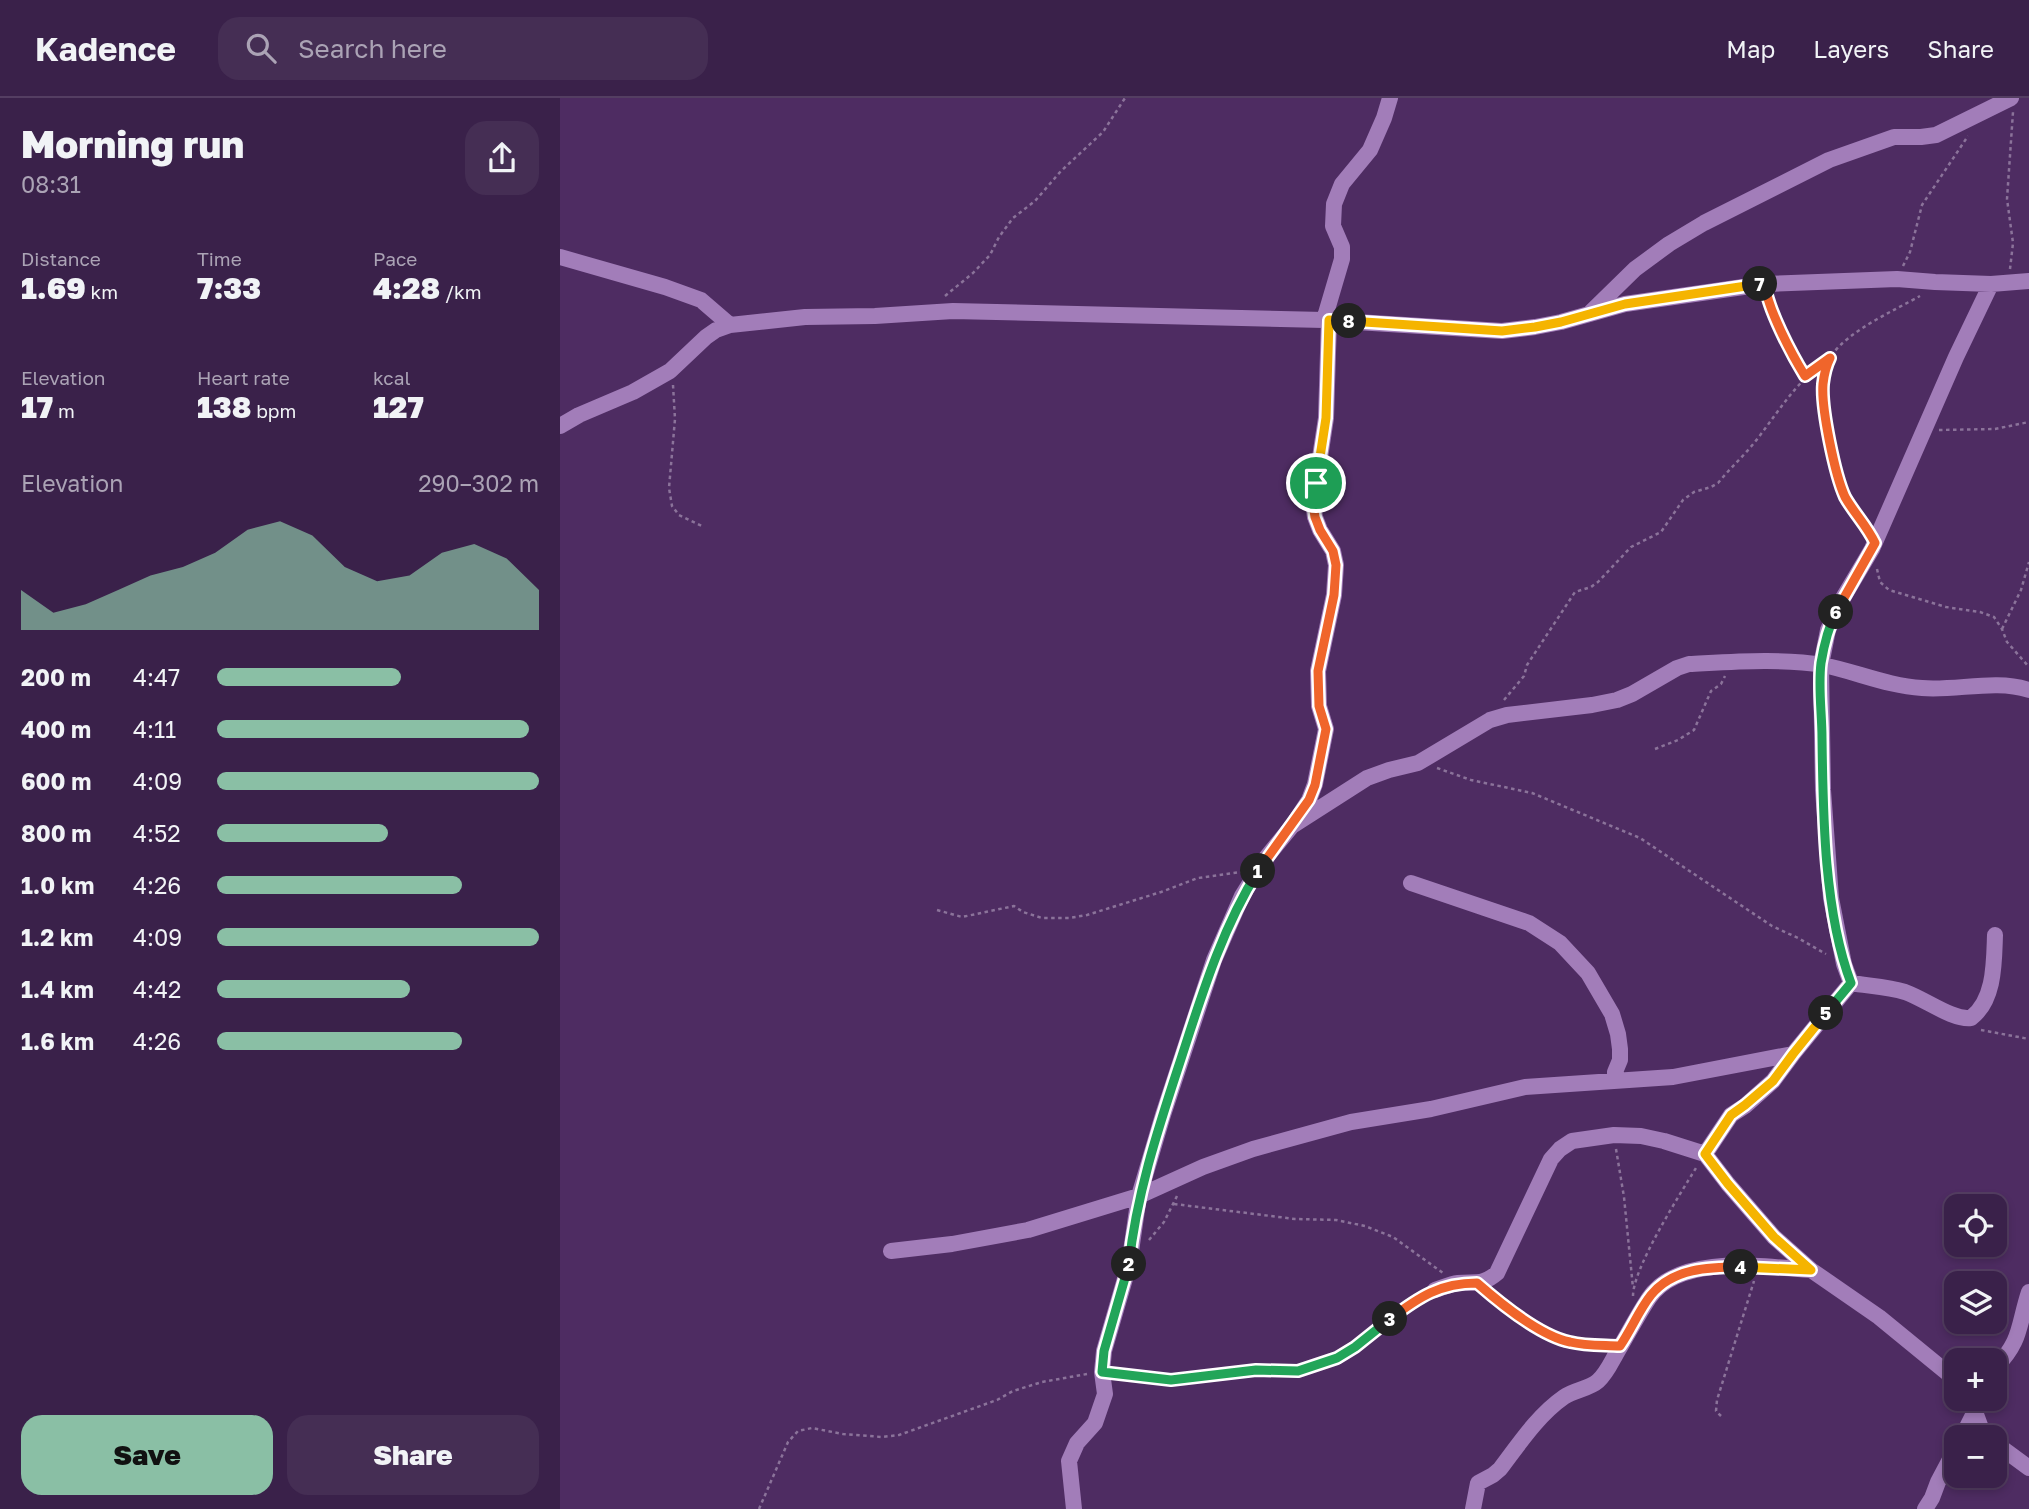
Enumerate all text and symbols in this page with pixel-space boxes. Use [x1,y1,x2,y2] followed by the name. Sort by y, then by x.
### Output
[218,17,708,80] search box
[35,29,176,68] text: Kadence
[242,29,280,67] icon: search
[298,33,447,64] text: Search here
[1726,34,1775,63] text: Map
[1813,34,1889,63] text: Layers
[1927,34,1994,63] text: Share
[21,121,244,166] text: Morning run
[465,121,539,195] button: share
[21,170,81,198] text: 08:31
[21,247,101,270] text: Distance
[197,247,242,270] text: Time
[373,247,417,270] text: Pace
[1742,266,1778,302] pin: 7
[21,270,86,306] text: 1.69
[197,270,261,306] text: 7:33
[373,270,440,306] text: 4:28
[1754,272,1765,295] text: 7
[86,280,118,303] text: km
[440,280,482,303] text: /km
[1332,304,1366,339] pin: 8
[1342,309,1355,332] text: 8
[21,366,106,389] text: Elevation
[197,366,290,389] text: Heart rate
[373,366,411,389] text: kcal
[21,389,53,425] text: 17
[197,389,251,425] text: 138
[373,389,424,425] text: 127
[53,399,75,422] text: m
[251,399,296,422] text: bpm
[1286,453,1346,513] pin
[1297,464,1335,502] icon: arrive
[21,469,123,497] text: Elevation
[418,469,539,497] text: 290–302 m
[1818,594,1854,630] pin: 6
[1829,600,1842,623] text: 6
[21,663,91,691] text: 200 m
[133,663,180,691] text: 4:47
[21,715,91,743] text: 400 m
[133,715,176,743] text: 4:11
[21,767,91,795] text: 600 m
[133,767,182,795] text: 4:09
[21,819,92,847] text: 800 m
[133,819,181,847] text: 4:52
[1240,854,1276,888] pin: 1
[1253,859,1262,882] text: 1
[21,871,94,899] text: 1.0 km
[133,871,181,899] text: 4:26
[21,923,93,951] text: 1.2 km
[133,923,182,951] text: 4:09
[21,975,94,1003] text: 1.4 km
[133,975,181,1003] text: 4:42
[1808,996,1844,1030] pin: 5
[1820,1001,1831,1024] text: 5
[21,1027,94,1055] text: 1.6 km
[133,1027,181,1055] text: 4:26
[1944,1194,2007,1488] map controls
[1944,1194,2007,1257] button: locate
[1112,1246,1146,1282] pin: 2
[1724,1250,1758,1284] pin: 4
[1123,1252,1134,1275] text: 2
[1735,1255,1746,1278] text: 4
[1944,1271,2007,1334] button: layers
[1372,1302,1408,1336] pin: 3
[1384,1307,1395,1330] text: 3
[1944,1348,2007,1411] button: +
[21,1415,273,1495] button: Save
[287,1415,539,1495] button: Share
[1944,1425,2007,1488] button: −

